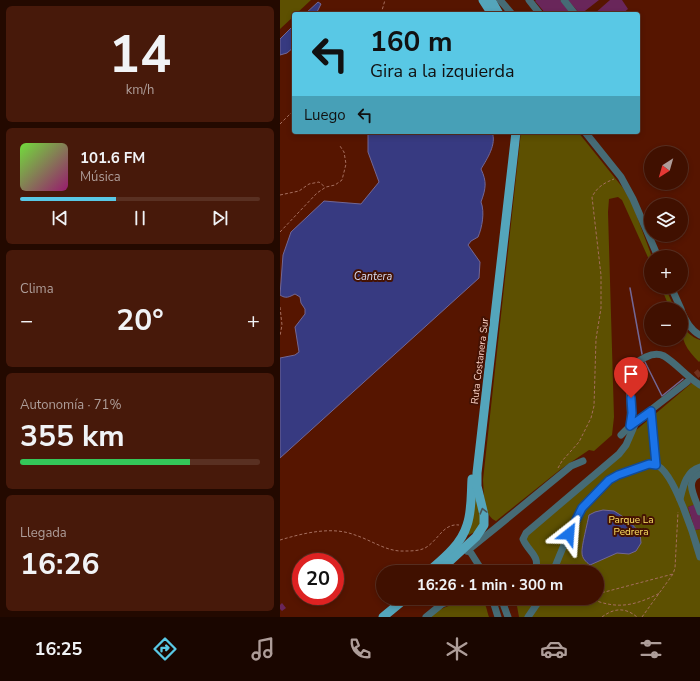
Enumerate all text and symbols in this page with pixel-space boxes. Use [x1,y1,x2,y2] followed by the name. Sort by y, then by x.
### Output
[109,19,171,90] text: 14
[370,23,453,61] text: 160 m
[304,28,356,80] icon: left
[370,59,514,83] text: Gira a la izquierda
[126,81,154,99] text: km/h
[354,104,376,126] icon: left
[304,105,346,125] text: Luego
[644,146,688,190] north arrow
[644,146,688,346] map controls
[80,148,145,168] text: 101.6 FM
[80,168,121,186] text: Música
[644,198,688,242] button: layers
[49,207,71,229] icon: previous
[129,207,151,229] icon: pause
[209,207,231,229] icon: next
[644,250,688,294] button: +
[354,269,392,284] water label: Cantera
[20,280,54,298] text: Clima
[116,300,164,341] text: 20°
[644,302,688,346] button: −
[20,306,33,336] text: −
[247,306,260,336] text: +
[468,317,492,405] street label: Ruta Costanera Sur
[614,357,648,398] pin
[620,363,642,385] icon: arrive
[20,396,121,414] text: Autonomía · 71%
[20,416,125,457] text: 355 km
[479,508,487,514] one-way arrow
[548,513,590,555] position arrow
[609,513,653,539] park label: Parque La Pedrera
[20,524,67,542] text: Llegada
[20,544,99,585] text: 16:26
[292,553,344,605] speed limit sign: 20
[417,575,563,595] text: 16:26 · 1 min · 300 m
[151,635,179,663] icon: directions
[249,635,277,663] icon: music
[346,635,374,663] icon: phone
[443,635,471,663] icon: climate
[540,635,568,663] icon: car
[637,635,665,663] icon: filters
[35,637,82,661] text: 16:25

